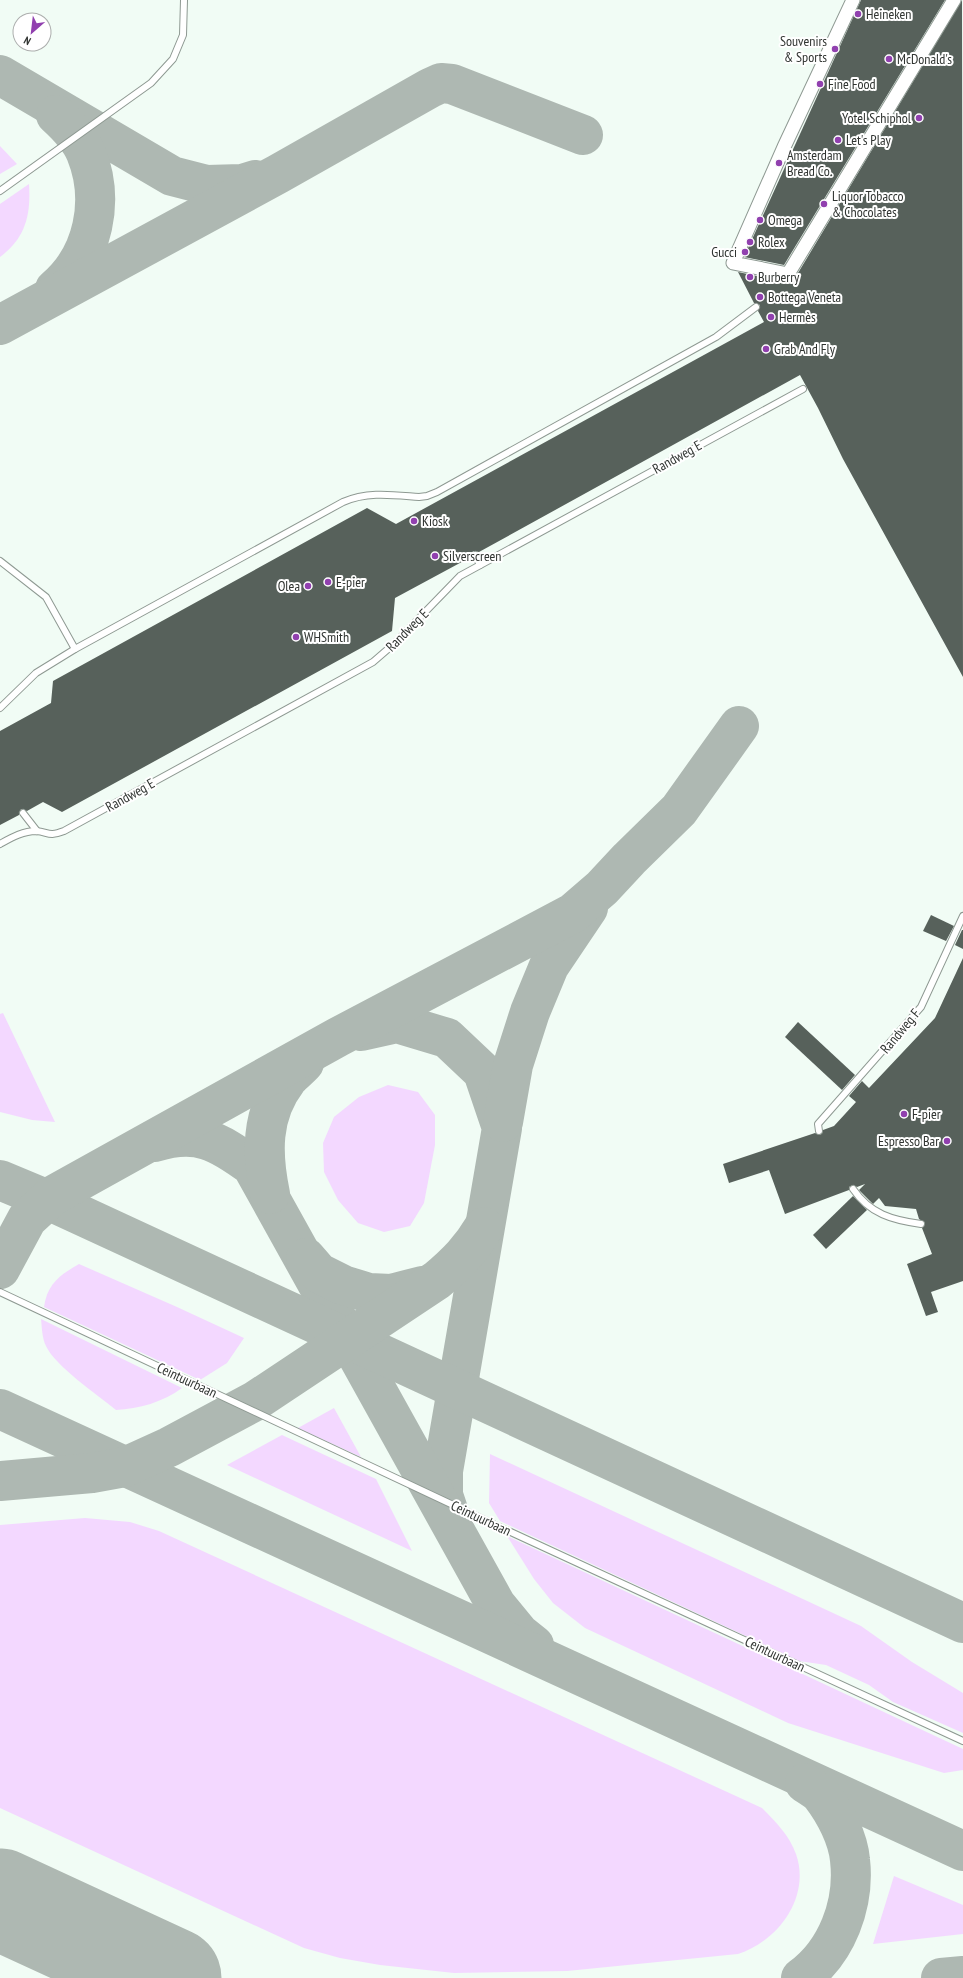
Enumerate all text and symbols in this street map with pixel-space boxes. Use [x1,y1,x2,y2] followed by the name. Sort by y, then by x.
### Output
[866,5,911,23] place label: Heineken
[853,9,863,19] marker: Heineken
[12,12,52,52] north arrow
[780,32,827,66] place label: Souvenirs & Sports
[21,33,33,48] text: N
[830,44,840,54] marker: Souvenirs & Sports
[897,50,952,68] place label: McDonald's
[884,54,894,64] marker: McDonald's
[828,75,876,93] place label: Fine Food
[815,79,825,89] marker: Fine Food
[842,109,912,127] place label: Yotel Schiphol
[914,113,924,123] marker: Yotel Schiphol
[846,131,892,149] place label: Let's Play
[833,135,843,145] marker: Let's Play
[787,146,842,180] place label: Amsterdam Bread Co.
[774,158,784,168] marker: Amsterdam Bread Co.
[832,187,904,221] place label: Liquor Tobacco & Chocolates
[819,199,829,209] marker: Liquor Tobacco & Chocolates
[768,211,802,229] place label: Omega
[755,215,765,225] marker: Omega
[758,233,785,251] place label: Rolex
[745,237,755,247] marker: Rolex
[711,243,737,261] place label: Gucci
[740,247,750,257] marker: Gucci
[758,268,800,286] place label: Burberry
[745,272,755,282] marker: Burberry
[768,288,841,306] place label: Bottega Veneta
[755,292,765,302] marker: Bottega Veneta
[779,308,816,326] place label: Hermès
[766,312,776,322] marker: Hermès
[774,340,836,358] place label: Grab And Fly
[761,344,771,354] marker: Grab And Fly
[649,436,705,478] street label: Randweg E
[422,512,449,530] place label: Kiosk
[409,516,419,526] marker: Kiosk
[443,547,502,565] place label: Silverscreen
[430,551,440,561] marker: Silverscreen
[336,573,365,591] place label: E-pier
[278,577,300,595] place label: Olea
[323,577,333,587] marker: E-pier
[303,581,313,591] marker: Olea
[382,605,432,655] street label: Randweg E
[304,628,349,646] place label: WHSmith
[291,632,301,642] marker: WHSmith
[102,774,158,816] street label: Randweg E
[876,1005,924,1057] street label: Randweg F
[912,1105,941,1123] place label: F-pier
[899,1109,909,1119] marker: F-pier
[878,1132,939,1150] place label: Espresso Bar
[942,1136,952,1146] marker: Espresso Bar
[154,1358,220,1402] street label: Ceintuurbaan
[448,1496,514,1540] street label: Ceintuurbaan
[742,1632,808,1676] street label: Ceintuurbaan

